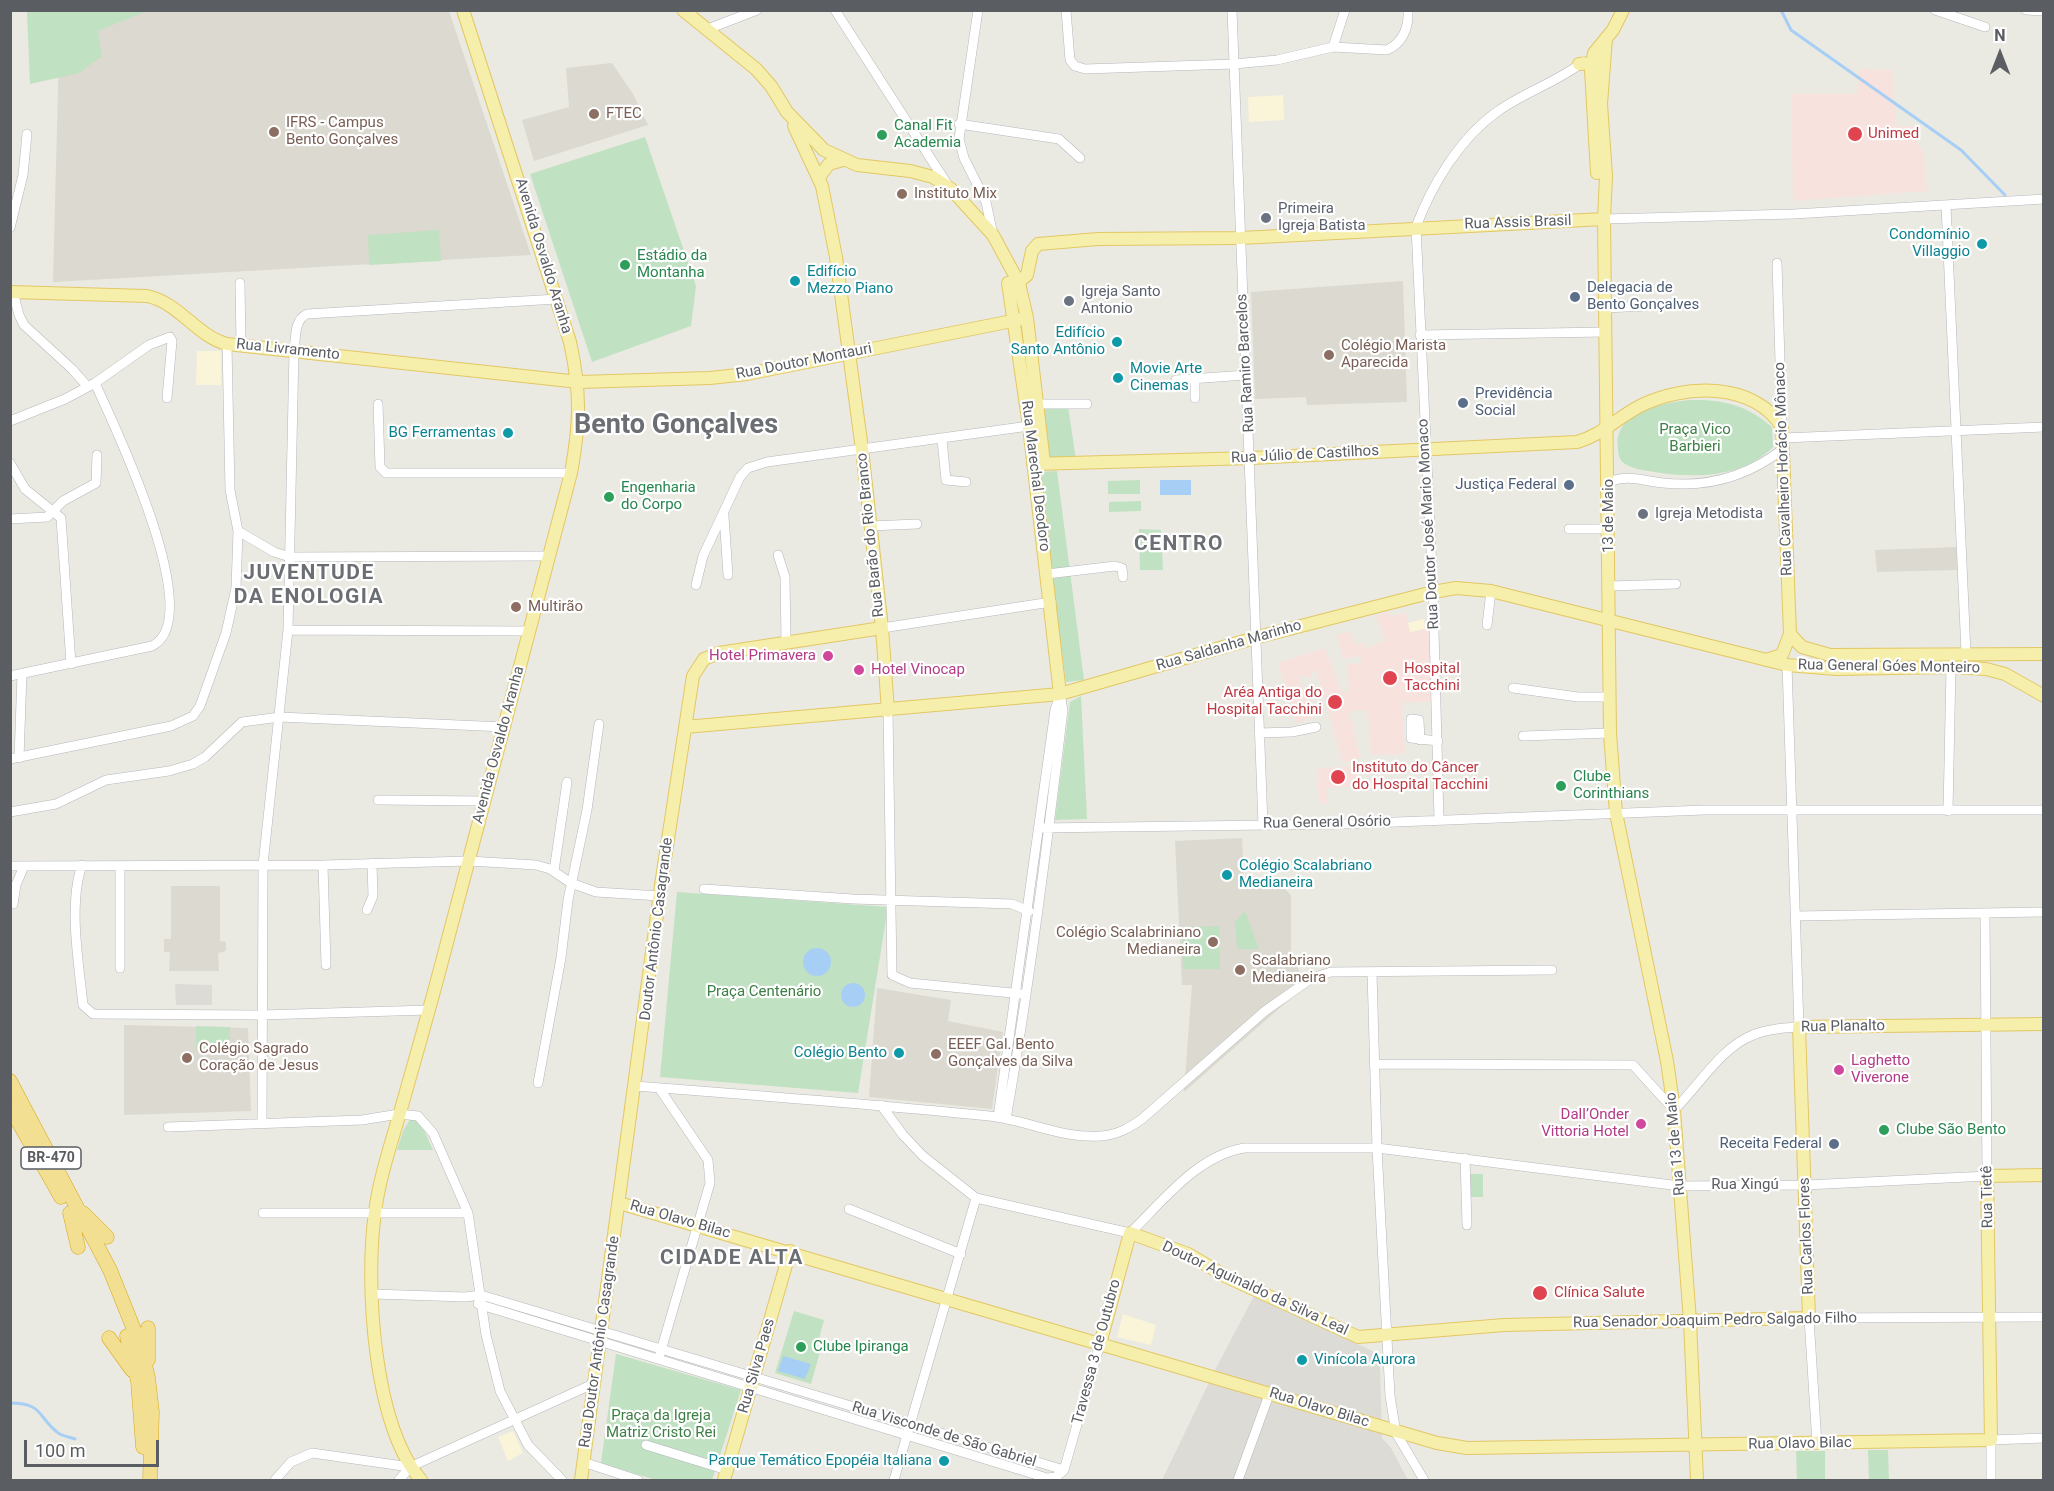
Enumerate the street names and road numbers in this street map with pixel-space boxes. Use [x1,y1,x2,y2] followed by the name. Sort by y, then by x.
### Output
[511,176,575,336] street label: Avenida Osvaldo Aranha
[1464,212,1572,234] street label: Rua Assis Brasil
[1233,293,1259,433] street label: Rua Ramiro Barcelos
[235,336,341,364] street label: Rua Livramento
[734,340,874,384] street label: Rua Doutor Montauri
[1771,362,1797,576] street label: Rua Cavalheiro Horácio Mônaco
[1017,399,1053,553] street label: Rua Marechal Deodoro
[1414,418,1444,630] street label: Rua Doutor José Mario Monaco
[1231,442,1379,468] street label: Rua Júlio de Castilhos
[853,452,889,618] street label: Rua Barão do Rio Branco
[1600,479,1618,553] street label: 13 de Maio
[1154,617,1304,675] street label: Rua Saldanha Marinho
[1798,656,1980,678] street label: Rua General Góes Monteiro
[469,664,529,826] street label: Avenida Osvaldo Aranha
[1263,813,1391,833] street label: Rua General Osório
[637,836,677,1022] street label: Doutor Antônio Casagrande
[1801,1017,1885,1037] street label: Rua Planalto
[1663,1092,1689,1196] street label: Rua 13 de Maio
[21,1147,81,1169] road number: BR-470
[1978,1165,1998,1229] street label: Rua Tietê
[1711,1176,1779,1194] street label: Rua Xingú
[1796,1177,1818,1295] street label: Rua Carlos Flores
[628,1197,732,1243] street label: Rua Olavo Bilac
[576,1235,624,1449] street label: Rua Doutor Antônio Casagrande
[1159,1238,1351,1340] street label: Doutor Aguinaldo da Silva Leal
[1069,1277,1125,1427] street label: Travessa 3 de Outubro
[1573,1310,1857,1332] street label: Rua Senador Joaquim Pedro Salgado Filho
[735,1316,779,1416] street label: Rua Silva Paes
[1267,1384,1371,1432] street label: Rua Olavo Bilac
[850,1398,1038,1472] street label: Rua Visconde de São Gabriel
[1748,1434,1852,1454] street label: Rua Olavo Bilac

